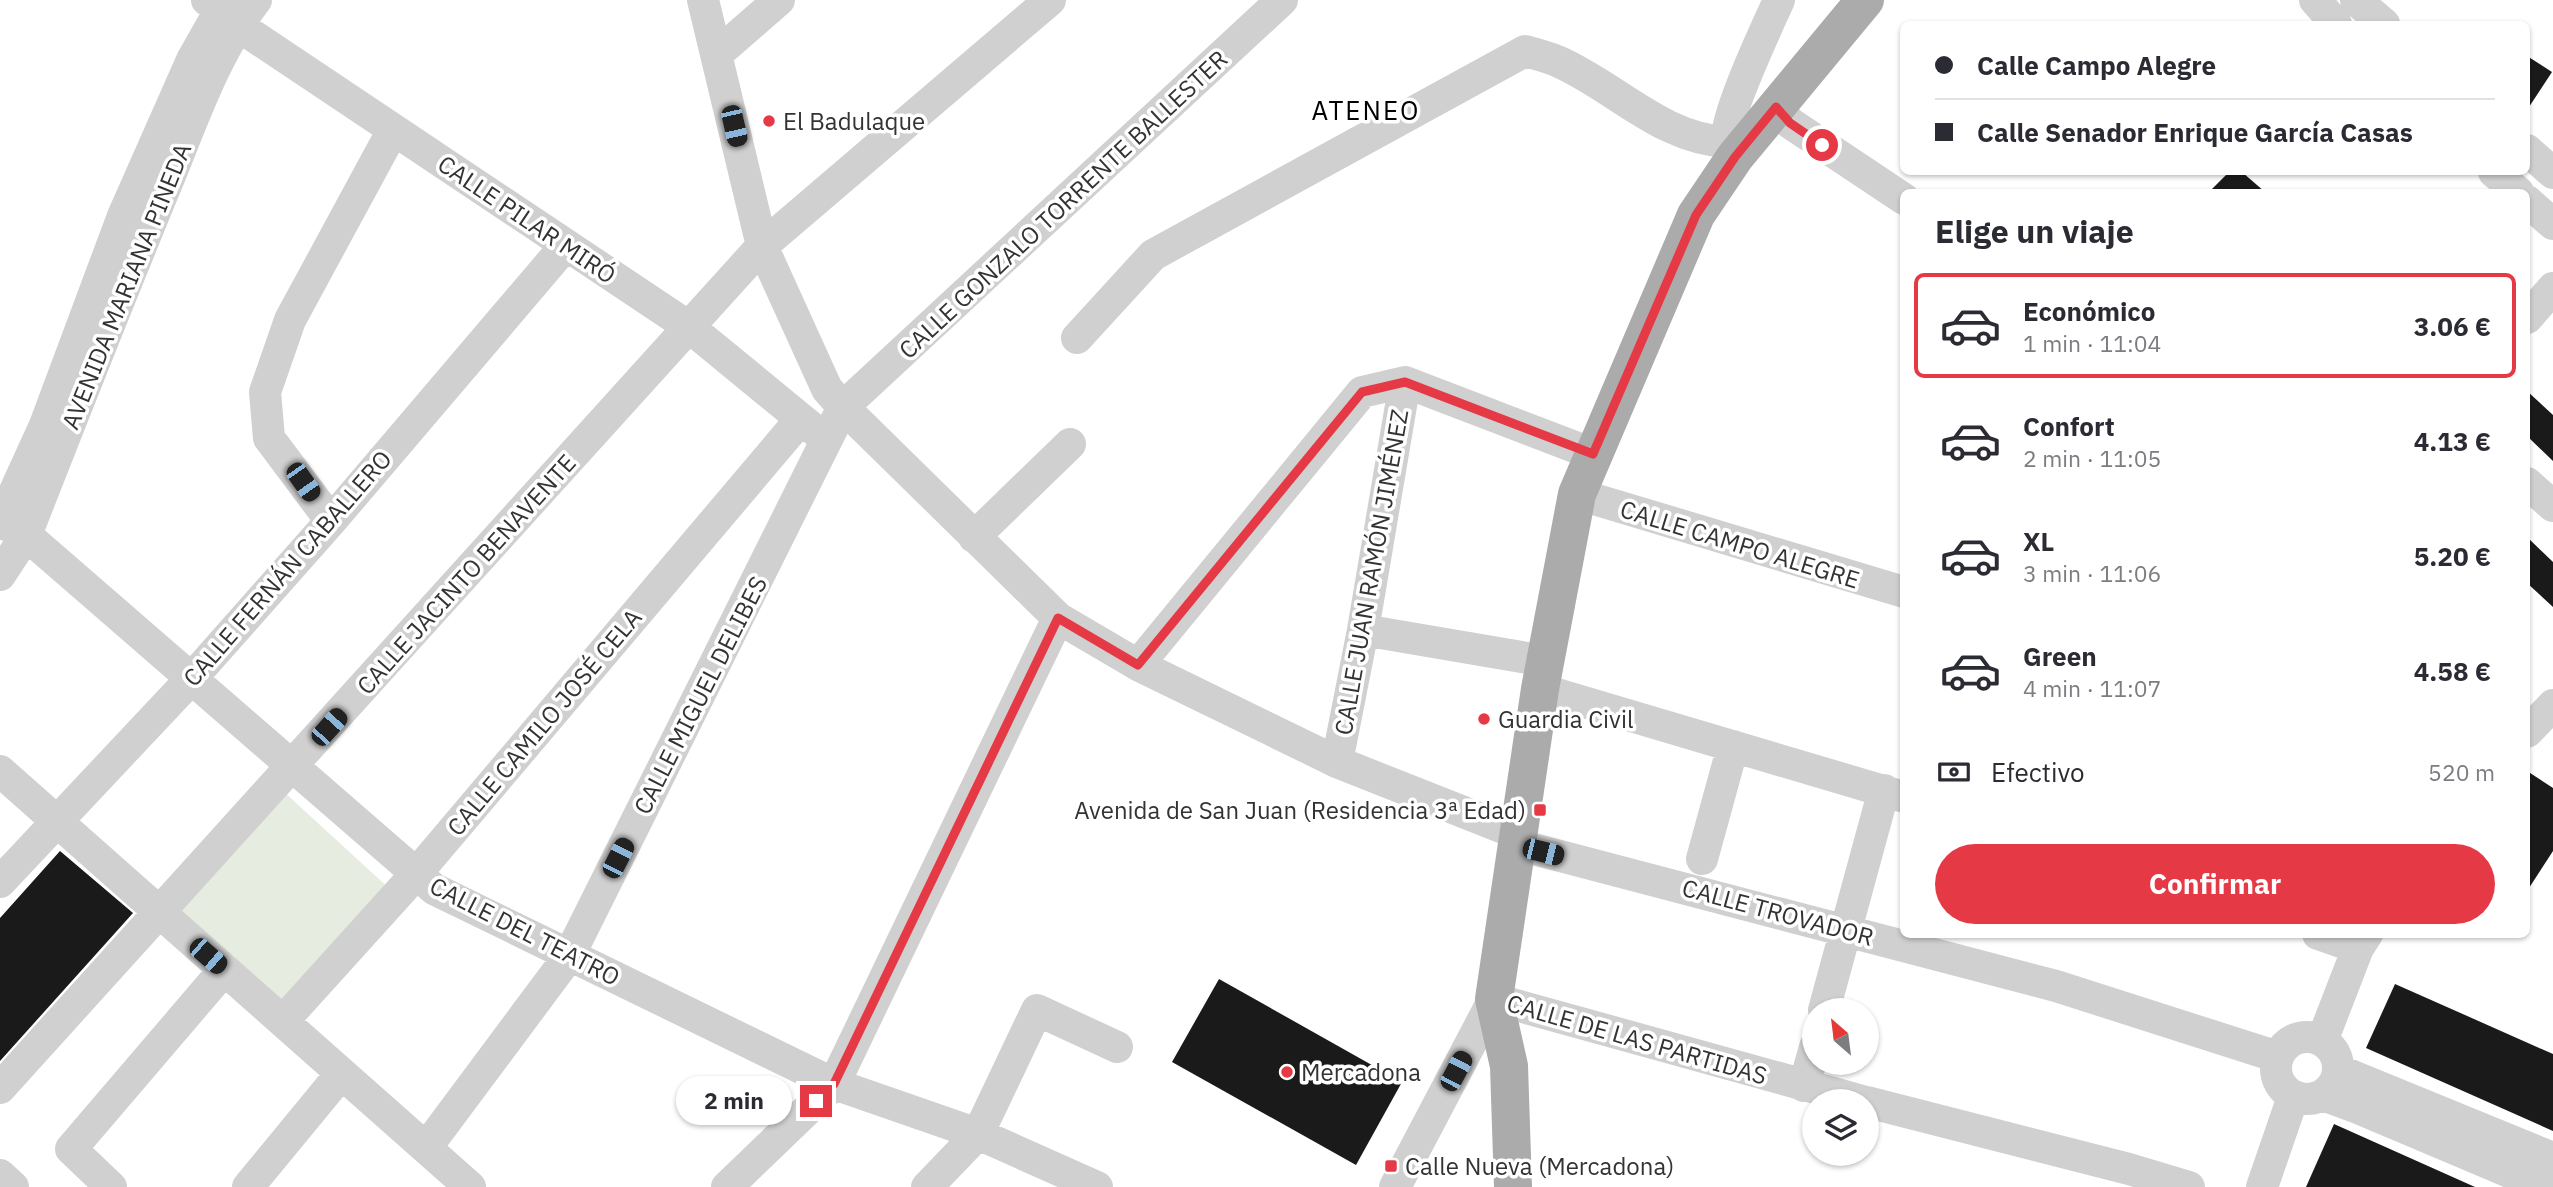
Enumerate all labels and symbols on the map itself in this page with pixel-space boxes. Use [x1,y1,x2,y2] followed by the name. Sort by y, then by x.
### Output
[892,43,1234,365] street label: CALLE GONZALO TORRENTE BALLESTER
[1312,93,1420,127] district label: ATENEO
[720,103,749,149] car
[783,105,925,137] place label: El Badulaque
[761,113,777,129] marker: El Badulaque
[1806,129,1838,161] route start
[54,138,198,434] street label: AVENIDA MARIANA PINEDA
[432,148,622,290] street label: CALLE PILAR MIRÓ
[1327,407,1415,737] street label: CALLE JUAN RAMÓN JIMÉNEZ
[176,443,398,693] street label: CALLE FERNÁN CABALLERO
[349,447,583,701] street label: CALLE JACINTO BENAVENTE
[283,459,324,505] car
[1617,492,1863,596] street label: CALLE CAMPO ALEGRE
[626,571,774,819] street label: CALLE MIGUEL DELIBES
[440,602,648,842] street label: CALLE CAMILO JOSÉ CELA
[1498,703,1633,735] place label: Guardia Civil
[308,704,351,750] car
[1476,711,1492,727] marker: Guardia Civil
[1074,794,1526,826] place label: Avenida de San Juan (Residencia 3ª Edad)
[1532,802,1548,818] marker: Avenida de San Juan (Residencia 3ª Edad)
[600,835,637,881] car
[1521,837,1566,867] car
[425,869,625,993] street label: CALLE DEL TEATRO
[1679,871,1877,953] street label: CALLE TROVADOR
[186,934,231,978] car
[1503,987,1771,1091] street label: CALLE DE LAS PARTIDAS
[1802,998,1880,1074] north arrow
[1437,1048,1476,1094] car
[1301,1056,1421,1088] place label: Mercadona
[1279,1064,1295,1080] marker: Mercadona
[676,1076,792,1126] callout: 2 min
[800,1085,832,1117] route end
[1405,1150,1674,1182] place label: Calle Nueva (Mercadona)
[1383,1158,1399,1174] marker: Calle Nueva (Mercadona)

